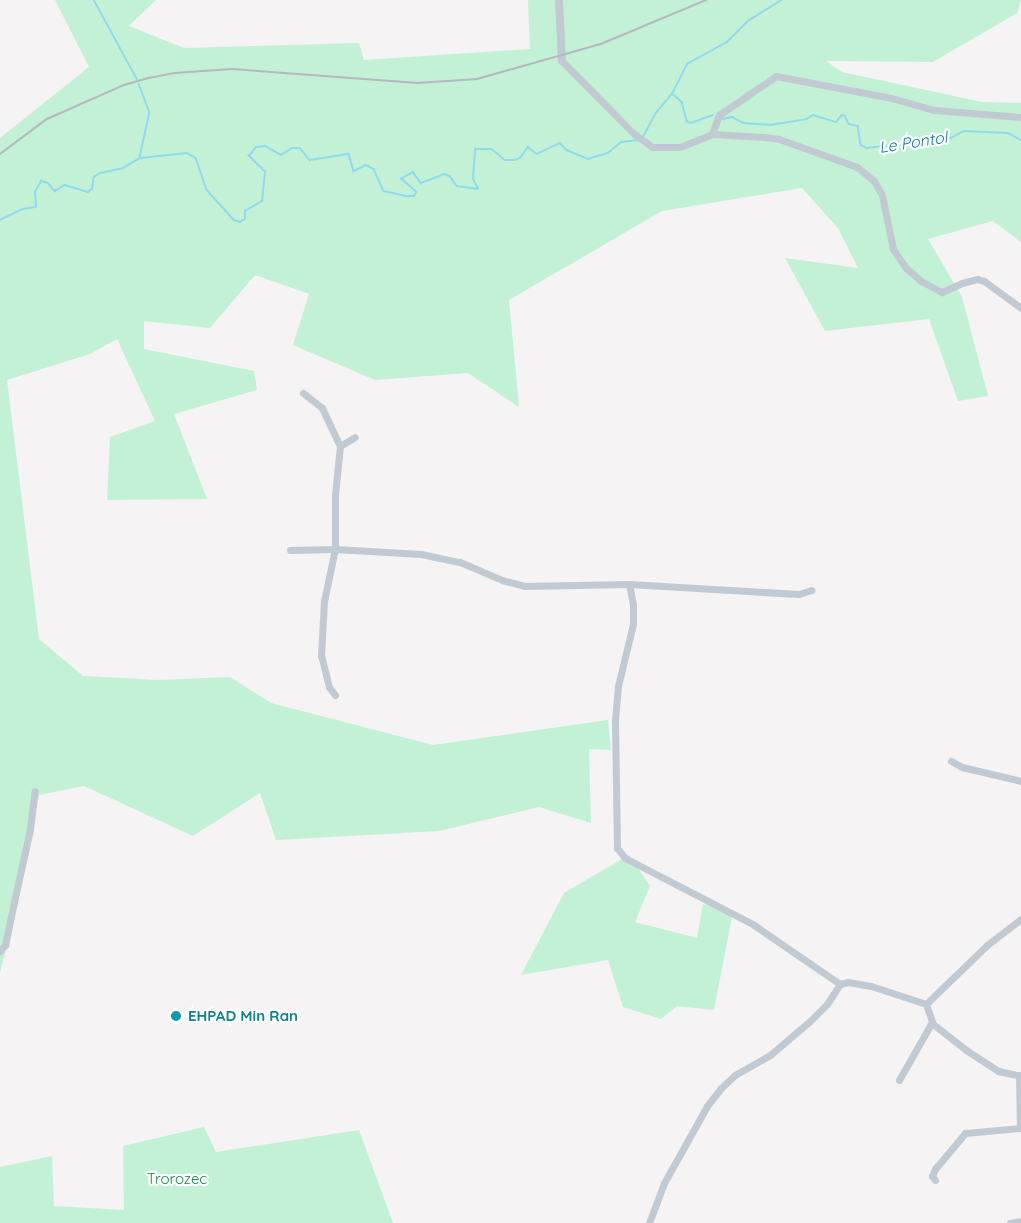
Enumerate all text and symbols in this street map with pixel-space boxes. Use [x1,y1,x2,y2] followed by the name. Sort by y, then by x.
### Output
[877,127,949,157] water label: Le Pontol
[188,1007,298,1025] place label: EHPAD Min Ran
[169,1009,183,1023] marker: EHPAD Min Ran
[147,1170,207,1188] park label: Trorozec

